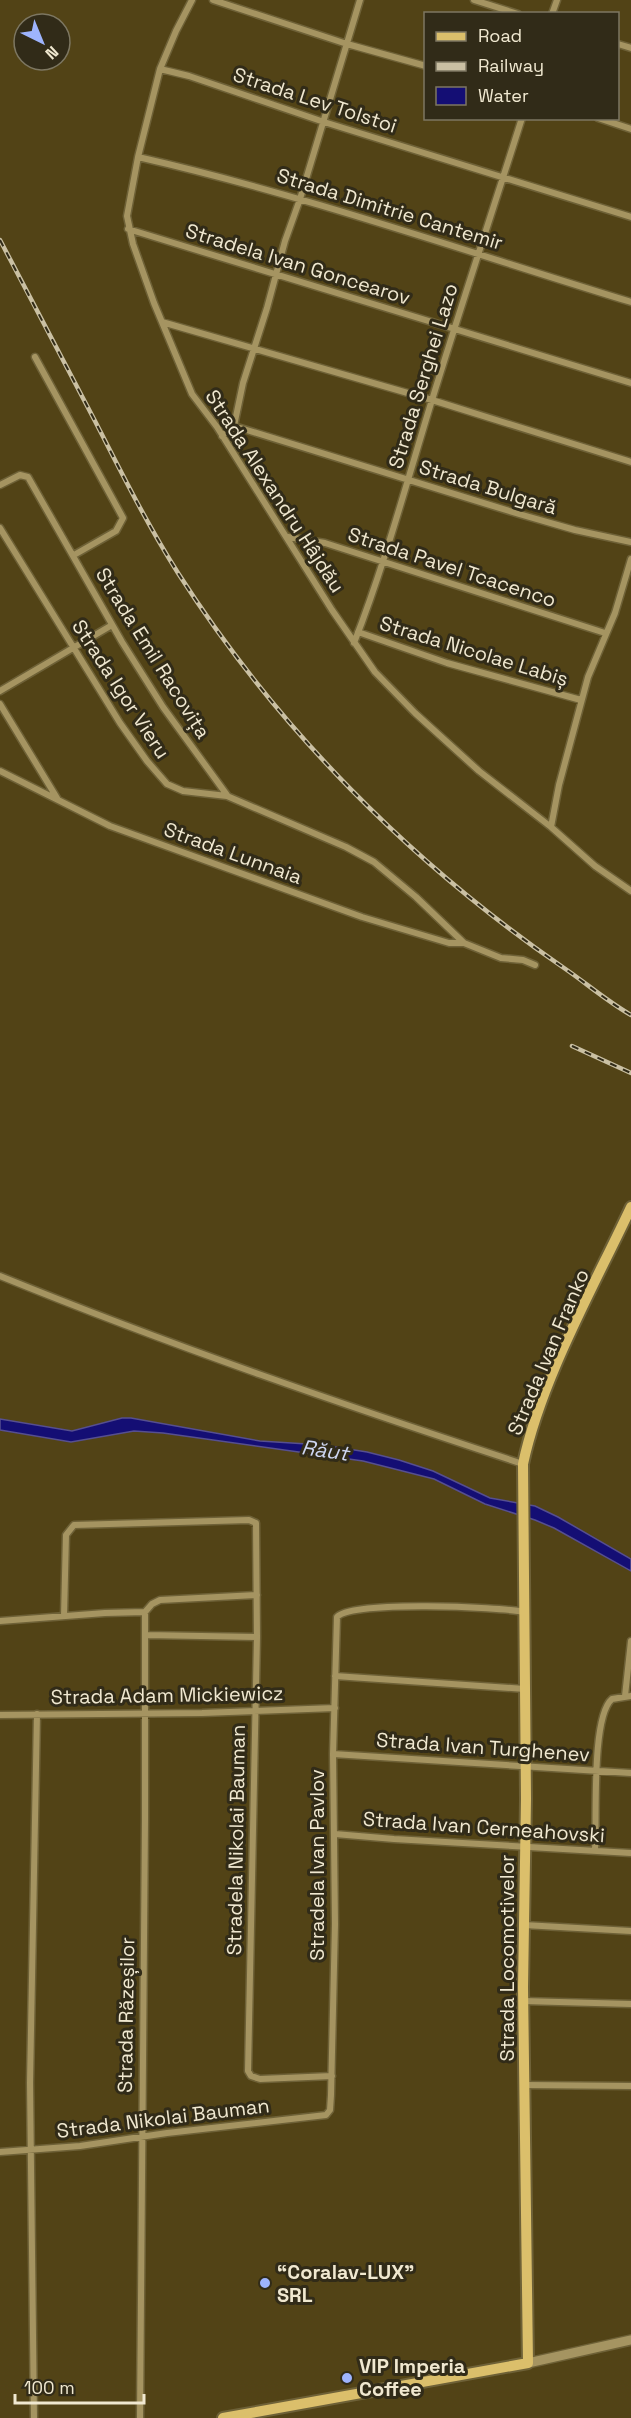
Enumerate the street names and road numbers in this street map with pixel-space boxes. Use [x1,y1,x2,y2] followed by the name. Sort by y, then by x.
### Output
[230,61,400,139] street label: Strada Lev Tolstoi
[274,162,506,256] street label: Strada Dimitrie Cantemir
[183,217,414,311] street label: Stradela Ivan Goncearov
[382,280,464,472] street label: Strada Serghei Lazo
[200,385,350,597] street label: Strada Alexandru Hâjdău
[416,454,560,520] street label: Strada Bulgară
[345,521,559,613] street label: Strada Pavel Tcacenco
[90,563,216,743] street label: Strada Emil Racovița
[377,610,571,692] street label: Strada Nicolae Labiș
[66,614,176,764] street label: Strada Igor Vieru
[160,816,306,890] street label: Strada Lunnaia
[501,1265,595,1439] street label: Strada Ivan Franko
[50,1680,284,1710] street label: Strada Adam Mickiewicz
[221,1724,251,1956] street label: Stradela Nikolai Bauman
[375,1727,591,1767] street label: Strada Ivan Turghenev
[304,1769,330,1961] street label: Stradela Ivan Pavlov
[362,1806,606,1848] street label: Strada Ivan Cerneahovski
[494,1854,520,2062] street label: Strada Locomotivelor
[112,1937,140,2093] street label: Strada Răzeșilor
[55,2092,271,2144] street label: Strada Nikolai Bauman

